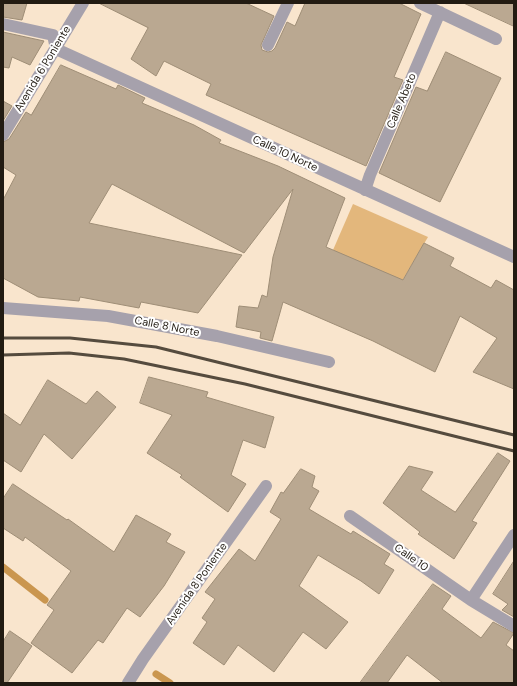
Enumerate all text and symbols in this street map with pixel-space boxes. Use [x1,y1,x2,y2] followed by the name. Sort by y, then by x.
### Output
[12,24,74,114] street label: Avenida 6 Poniente
[384,71,420,131] street label: Calle Abeto
[250,133,320,175] street label: Calle 10 Norte
[133,314,201,340] street label: Calle 8 Norte
[164,540,230,628] street label: Avenida 8 Poniente
[391,541,431,575] street label: Calle 10

